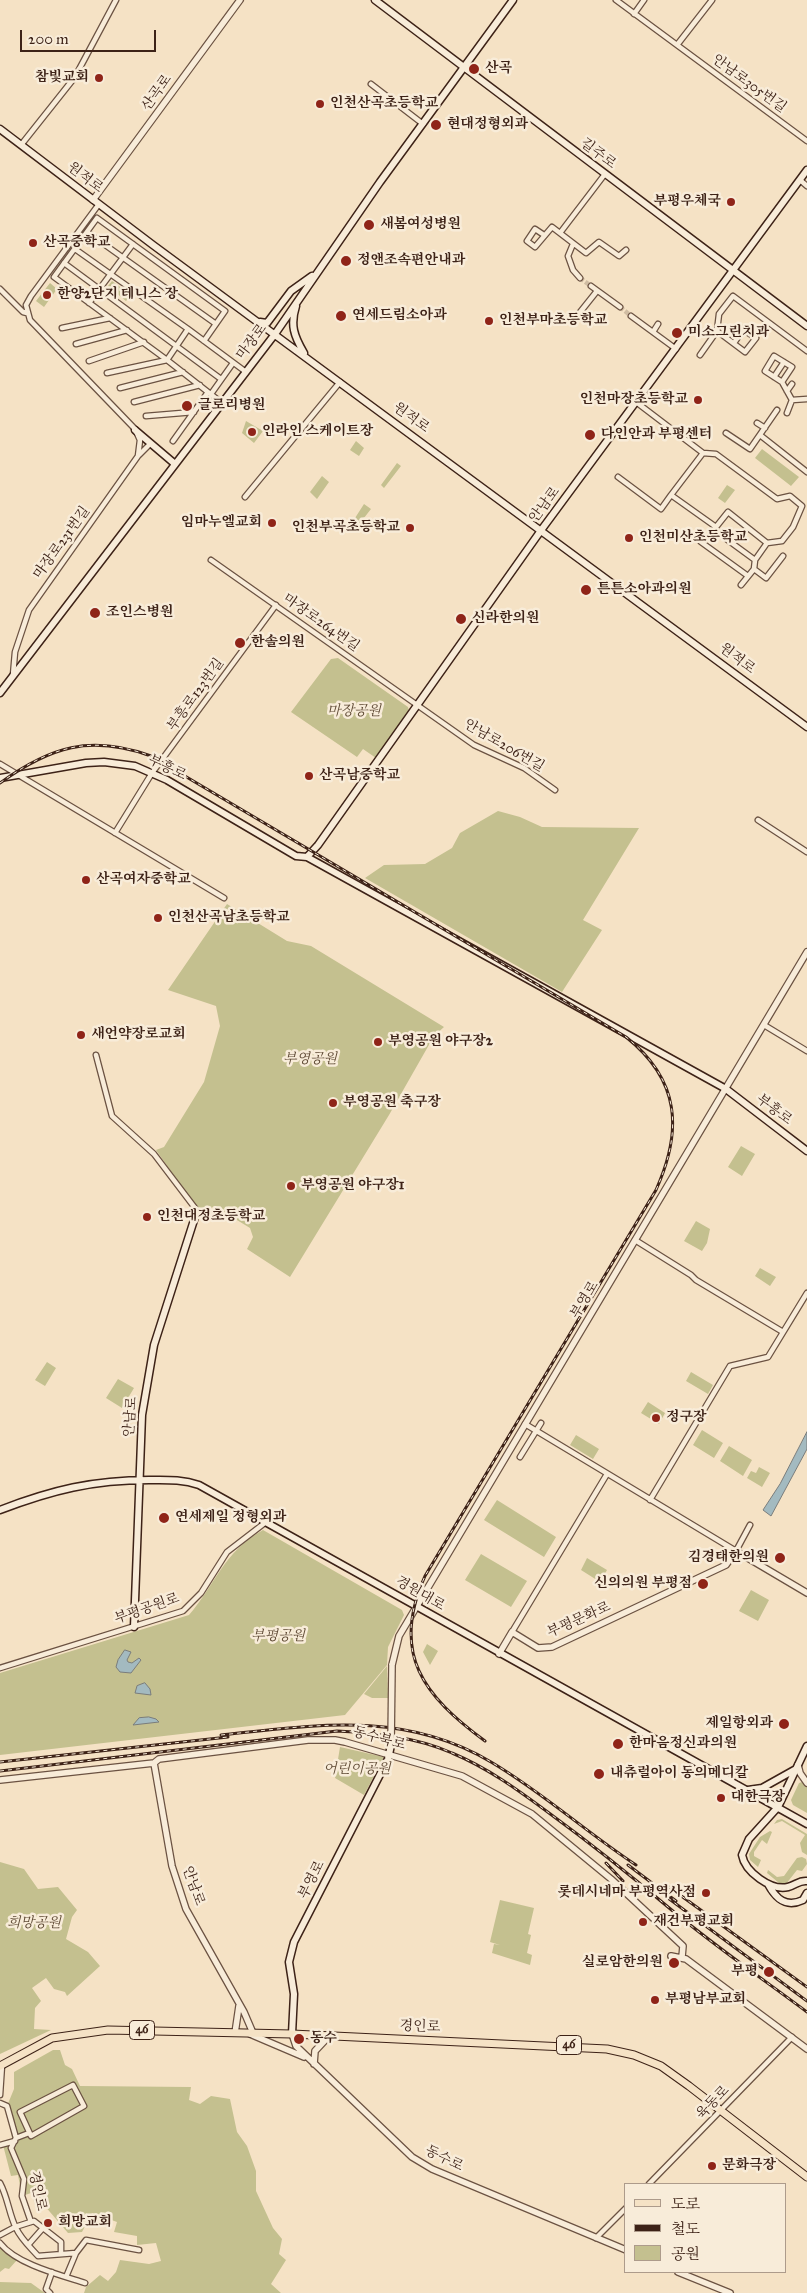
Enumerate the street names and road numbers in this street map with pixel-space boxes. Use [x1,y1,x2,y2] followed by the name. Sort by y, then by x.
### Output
[709,51,789,117] street label: 안남로305번길
[138,72,176,114] street label: 산곡로
[577,135,619,173] street label: 길주로
[64,159,106,197] street label: 원적로
[233,321,271,363] street label: 마장로
[390,399,432,437] street label: 원적로
[526,484,564,526] street label: 안남로
[30,503,94,583] street label: 마장로231번길
[280,590,362,656] street label: 마장로264번길
[716,640,758,678] street label: 원적로
[164,655,228,735] street label: 부흥로123번길
[461,716,547,776] street label: 안남로206번길
[145,752,189,784] street label: 부흥로
[753,1091,795,1129] street label: 부흥로
[567,1278,603,1322] street label: 부영로
[121,1396,141,1438] street label: 안남로
[392,1573,448,1615] street label: 경원대로
[112,1590,182,1628] street label: 부평공원로
[545,1599,613,1641] street label: 부평문화로
[351,1724,407,1754] street label: 동수북로
[295,1858,329,1902] street label: 부영로
[178,1864,208,1908] street label: 안남로
[399,2018,441,2036] street label: 경인로
[130,2020,154,2040] road number: 46
[556,2036,582,2054] road number: 46
[693,2083,733,2123] street label: 육동로
[422,2143,466,2175] street label: 동수로
[25,2169,49,2213] street label: 경인로

